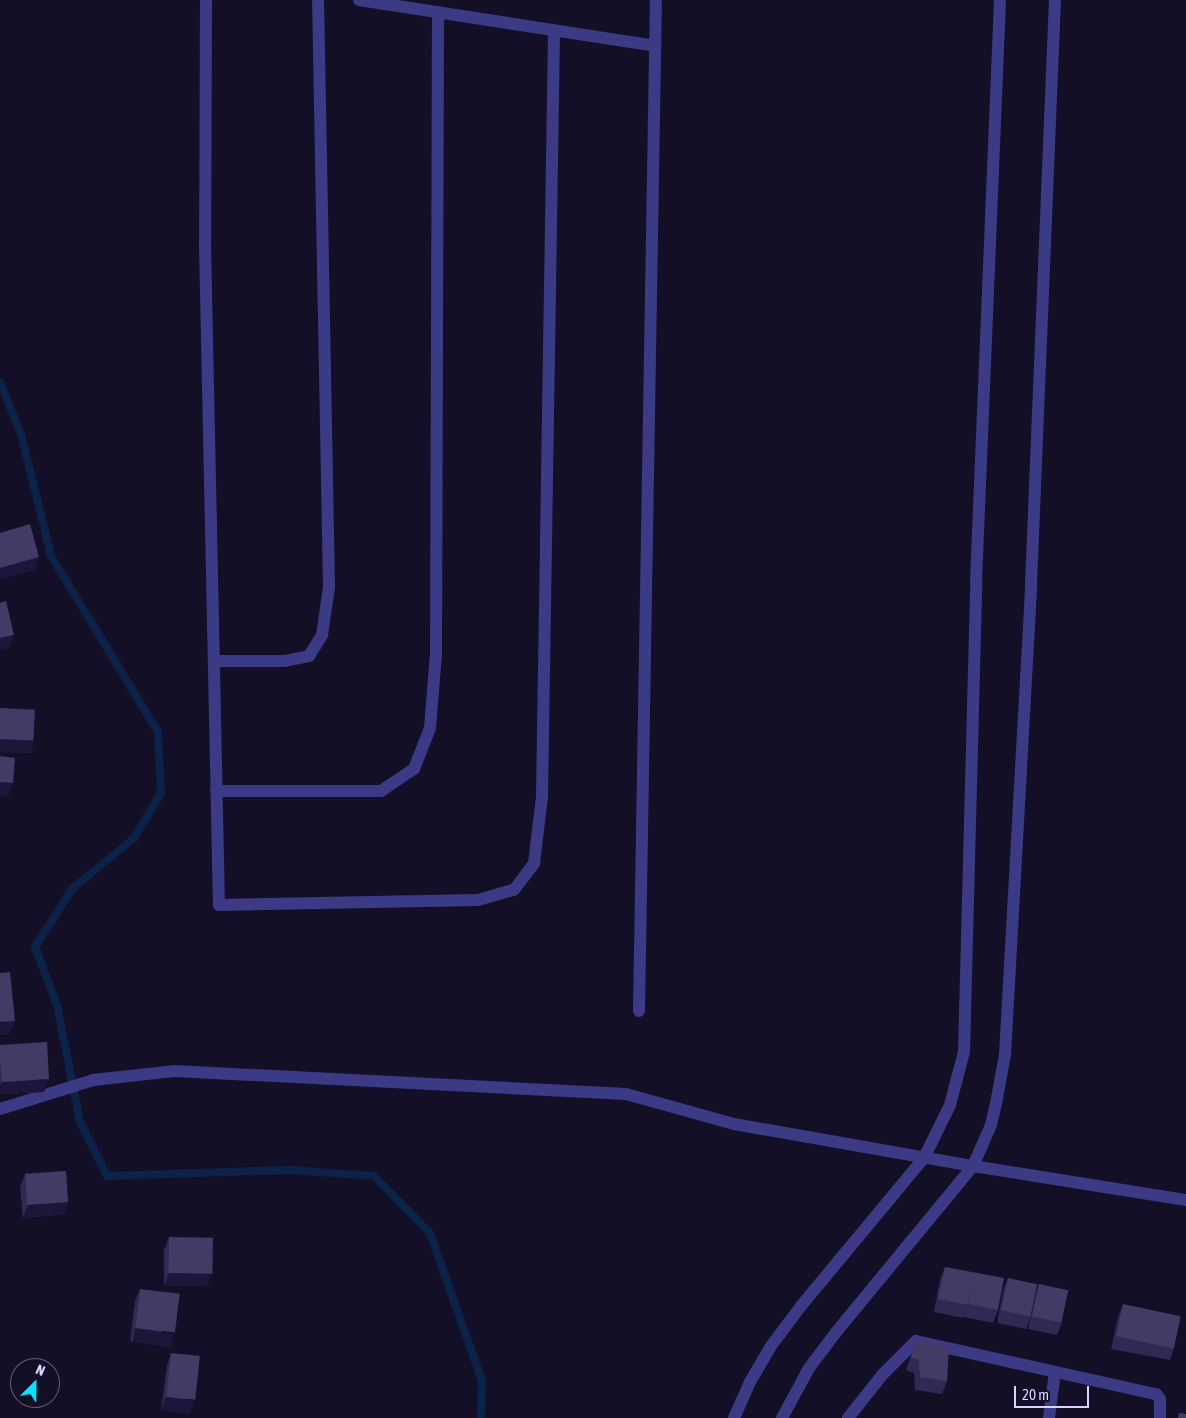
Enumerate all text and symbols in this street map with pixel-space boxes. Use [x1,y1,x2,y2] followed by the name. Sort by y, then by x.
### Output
[10,1358,60,1408] north arrow
[34,1361,47,1379] text: N
[1016,1376,1091,1408] scale bar
[1022,1386,1049,1403] text: 20 m

